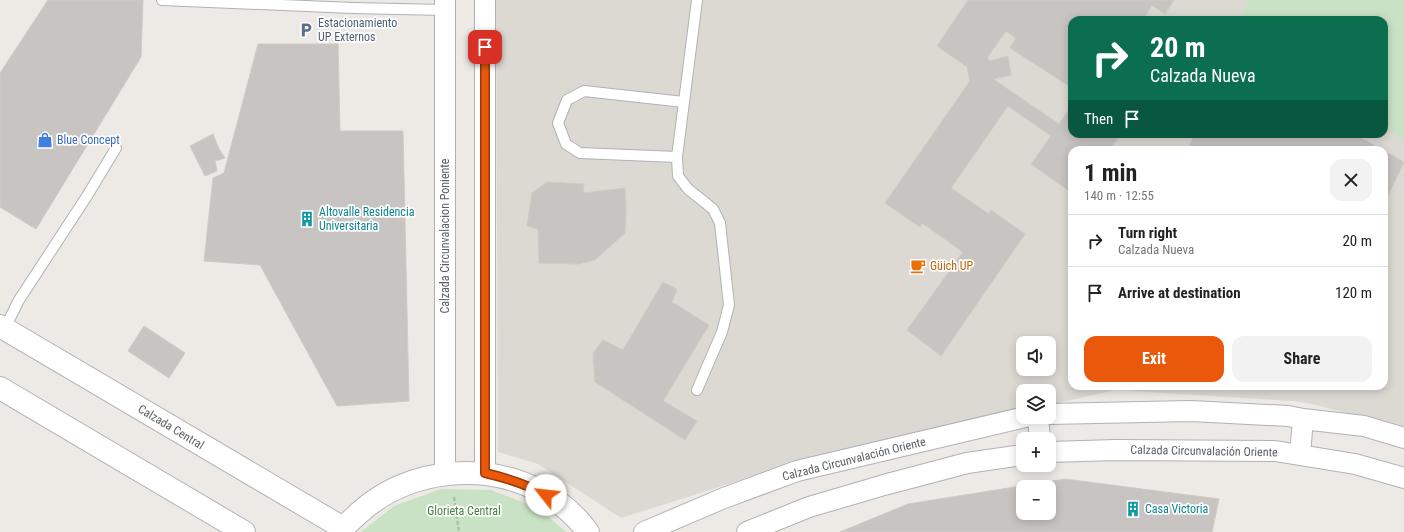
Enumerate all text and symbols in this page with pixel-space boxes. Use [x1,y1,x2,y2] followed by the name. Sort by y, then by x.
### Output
[318,16,397,44] place label: Estacionamiento UP Externos
[297,21,315,39] parking icon: Estacionamiento UP Externos
[468,30,502,64] pin
[1150,31,1206,64] text: 20 m
[1084,32,1136,84] icon: right
[474,36,496,58] icon: arrive
[1150,65,1256,86] text: Calzada Nueva
[1121,108,1143,130] icon: arrive
[1084,110,1113,128] text: Then
[36,131,54,149] shop icon: Blue Concept
[57,133,120,147] place label: Blue Concept
[438,158,452,314] street label: Calzada Circunvalacion Poniente
[1084,159,1137,187] text: 1 min
[1330,159,1372,201] button: close
[1084,188,1154,203] text: 140 m · 12:55
[319,205,415,233] place label: Altovalle Residencia Universitaria
[298,210,316,228] building icon: Altovalle Residencia Universitaria
[1118,224,1177,242] text: Turn right
[1084,230,1106,252] icon: right
[1342,232,1372,250] text: 20 m
[1118,242,1194,257] text: Calzada Nueva
[909,257,927,275] cafe icon: Güich UP
[930,259,973,273] place label: Güich UP
[1084,282,1106,304] icon: arrive
[1118,284,1241,302] text: Arrive at destination
[1335,284,1372,302] text: 120 m
[1016,336,1056,520] map controls
[1016,336,1056,376] button: sound
[1084,336,1224,382] button: Exit
[1232,336,1372,382] button: Share
[1016,384,1056,424] button: layers
[135,402,207,452] street label: Calzada Central
[1016,432,1056,472] button: +
[781,434,928,484] street label: Calzada Circunvalación Oriente
[1130,443,1278,459] street label: Calzada Circunvalación Oriente
[525,474,567,516] position arrow
[1016,480,1056,520] button: −
[1124,500,1142,518] building icon: Casa Victoria
[1145,502,1208,516] place label: Casa Victoria
[427,504,501,518] park label: Glorieta Central

